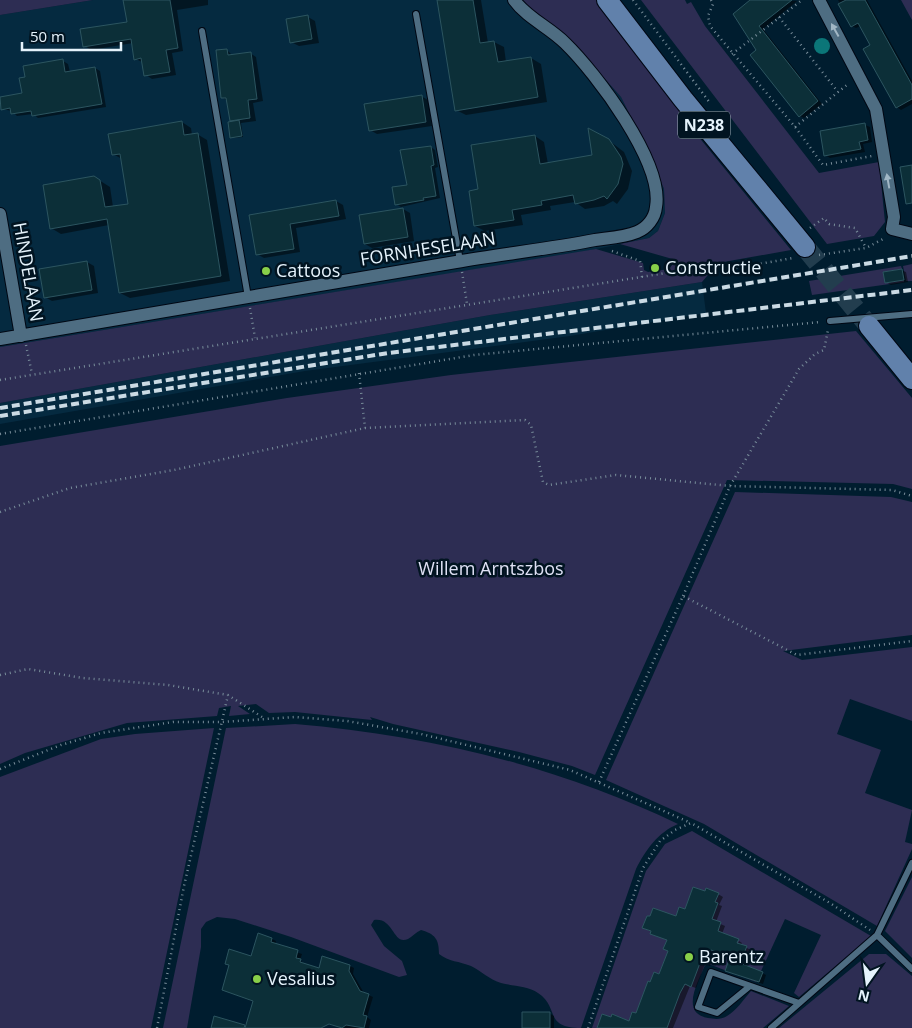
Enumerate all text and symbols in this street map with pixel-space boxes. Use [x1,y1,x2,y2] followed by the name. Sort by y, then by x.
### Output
[22,20,121,52] scale bar
[830,23,839,36] one-way arrow
[30,26,65,46] text: 50 m
[678,112,730,138] road number: N238
[883,173,891,189] one-way arrow
[8,220,50,323] street label: HINDELAAN
[358,225,497,271] street label: FORNHESELAAN
[665,255,761,279] place label: Constructie
[276,258,340,282] place label: Cattoos
[649,262,661,274] marker: Constructie
[260,265,272,277] marker: Cattoos
[418,556,564,580] park label: Willem Arntszbos
[699,944,764,968] place label: Barentz
[683,951,695,963] marker: Barentz
[842,958,892,1008] north arrow
[267,966,335,990] place label: Vesalius
[251,973,263,985] marker: Vesalius
[856,986,872,1007] text: N

